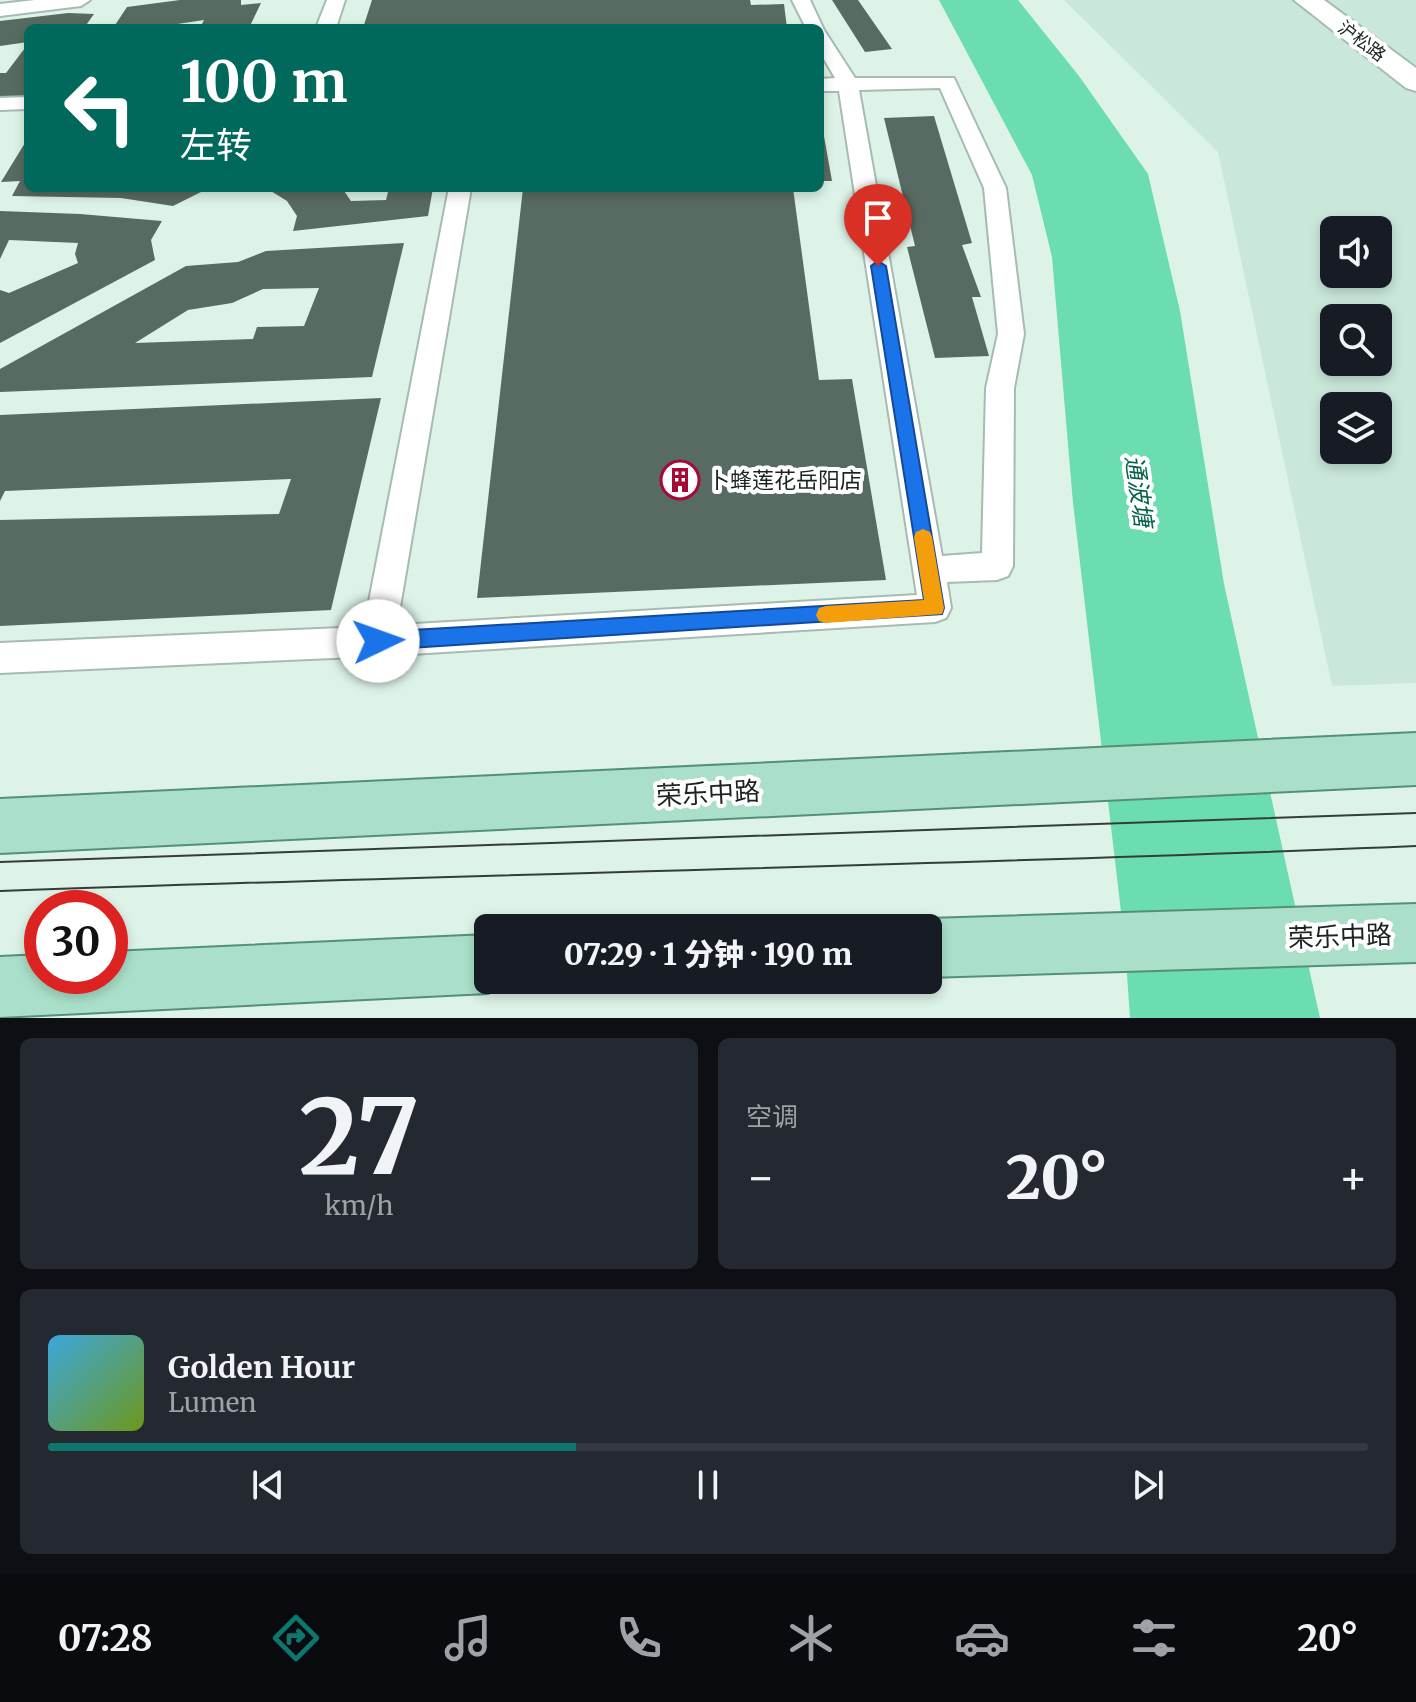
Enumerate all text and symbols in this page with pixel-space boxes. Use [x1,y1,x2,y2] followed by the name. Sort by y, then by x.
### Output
[1334,16,1390,66] street label: 沪松路
[180,47,348,117] text: 100 m
[48,56,152,160] icon: left
[180,123,252,168] text: 左转
[844,184,912,266] pin
[856,196,900,240] icon: arrive
[1320,216,1392,464] map controls
[1320,216,1392,288] button: sound
[1320,304,1392,376] button: search
[1320,392,1392,464] button: layers
[1119,453,1160,533] water label: 通波塘
[659,459,701,501] building icon: 卜蜂莲花岳阳店
[708,466,862,494] place label: 卜蜂莲花岳阳店
[336,599,420,683] position arrow
[655,774,761,812] street label: 荣乐中路
[24,890,128,994] speed limit sign: 30
[1287,918,1393,954] street label: 荣乐中路
[564,935,852,973] text: 07:29 · 1 分钟 · 190 m
[299,1072,419,1202] text: 27
[746,1100,798,1133] text: 空调
[1006,1140,1108,1215] text: 20°
[746,1150,775,1205] text: −
[1339,1150,1368,1205] text: +
[325,1189,393,1222] text: km/h
[168,1348,355,1386] text: Golden Hour
[168,1386,257,1419] text: Lumen
[246,1463,290,1507] icon: previous
[686,1463,730,1507] icon: pause
[1126,1463,1170,1507] icon: next
[268,1610,324,1666] icon: directions
[440,1610,496,1666] icon: music
[611,1610,667,1666] icon: phone
[783,1610,839,1666] icon: climate
[954,1610,1010,1666] icon: car
[1126,1610,1182,1666] icon: filters
[58,1616,153,1661] text: 07:28
[1297,1616,1358,1661] text: 20°

